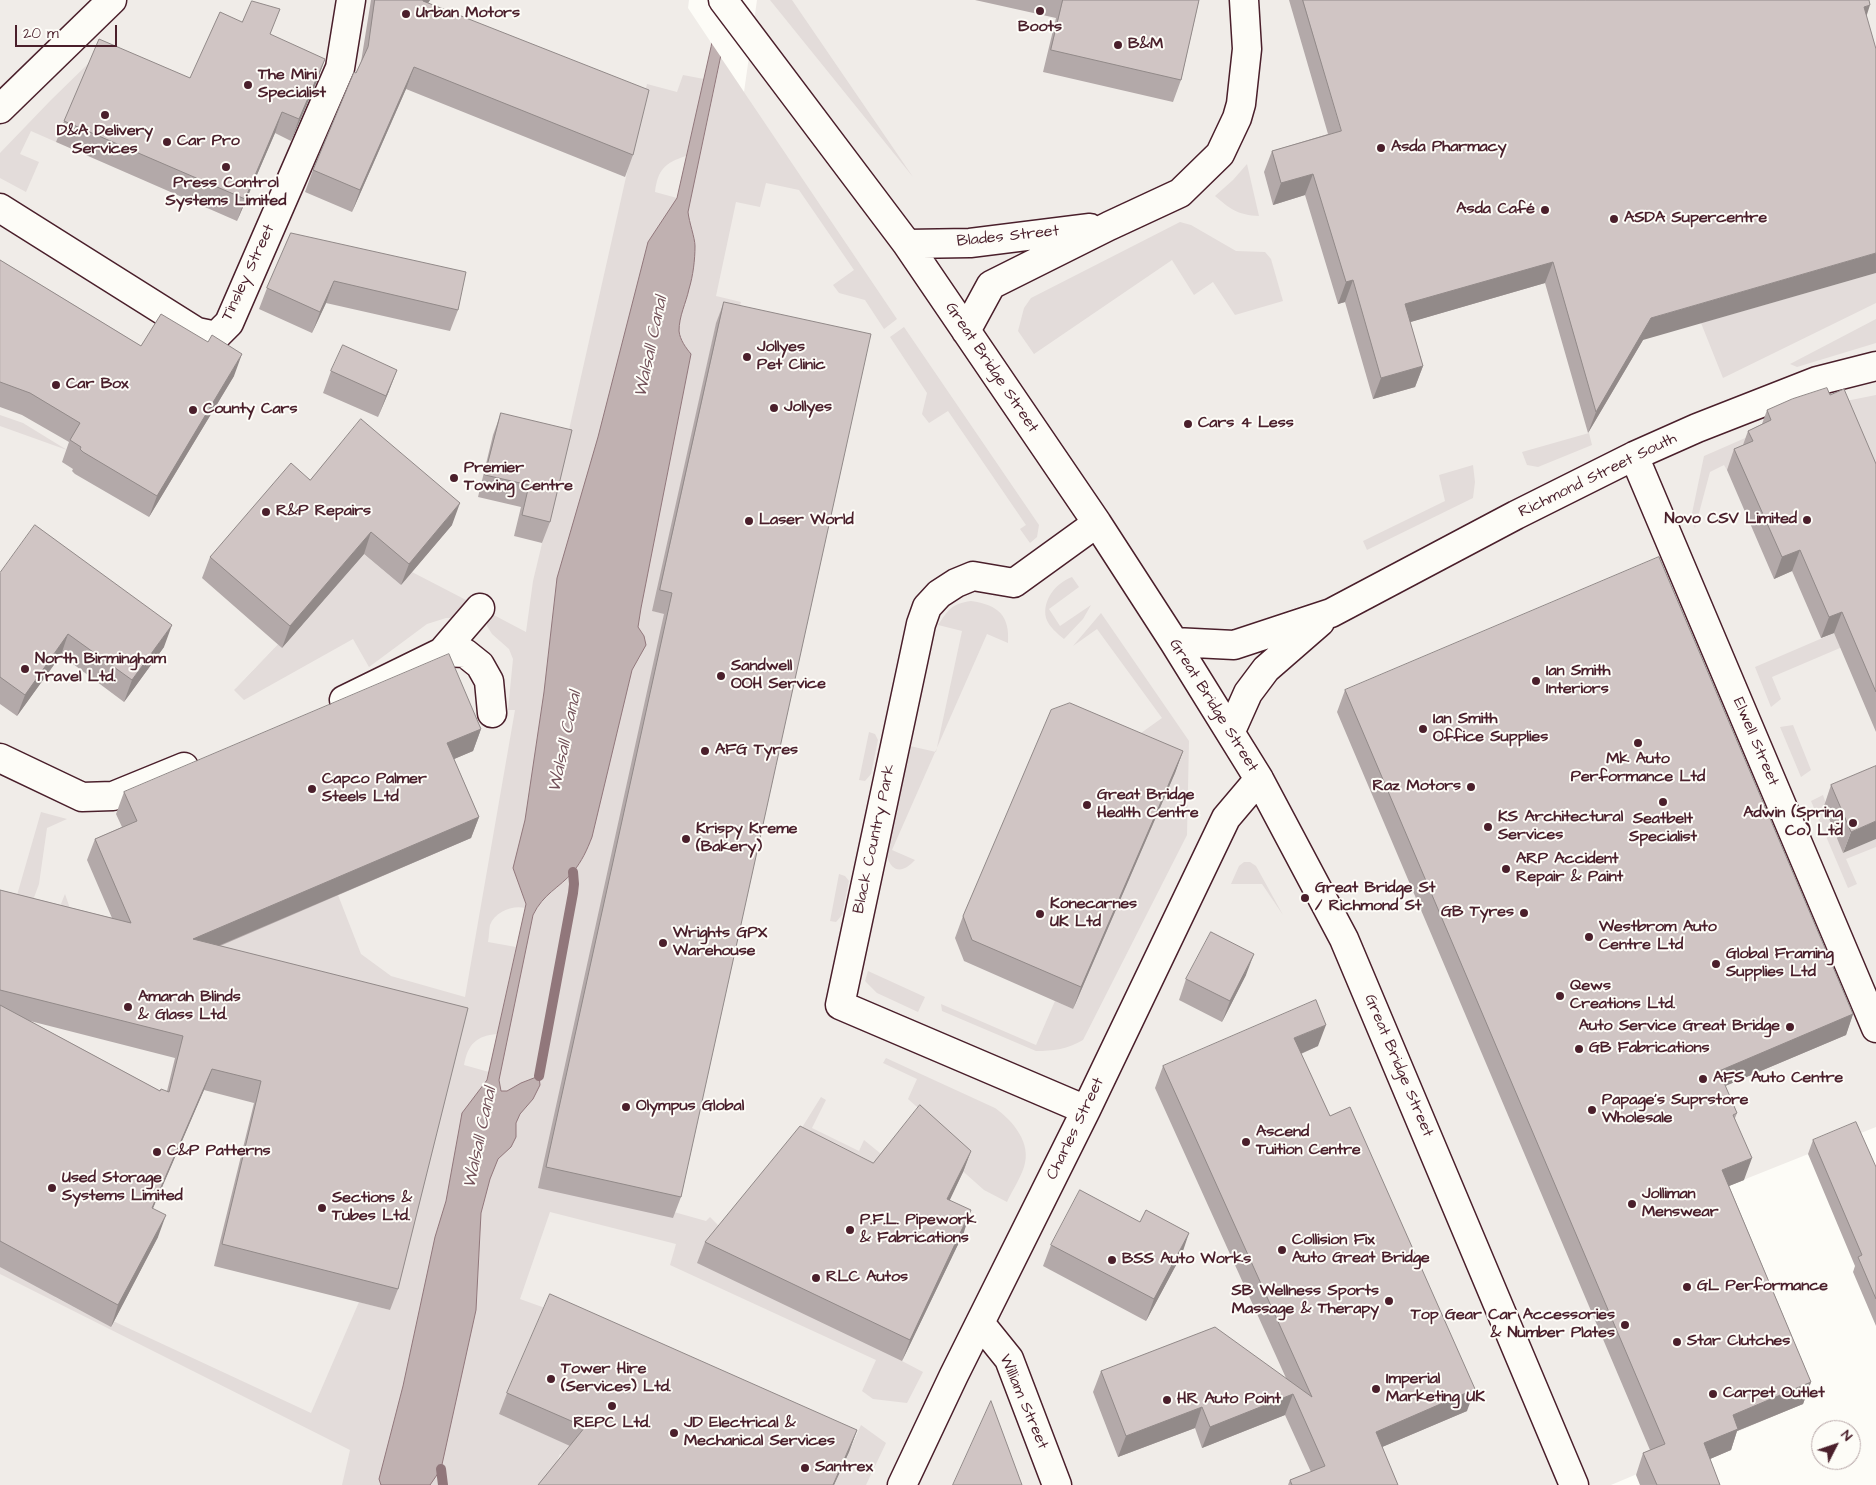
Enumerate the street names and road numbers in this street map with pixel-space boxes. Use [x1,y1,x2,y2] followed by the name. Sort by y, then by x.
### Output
[218,222,280,324] street label: Tinsley Street
[956,222,1060,252] street label: Blades Street
[940,299,1042,437] street label: Great Bridge Street
[1516,429,1680,523] street label: Richmond Street South
[1164,636,1262,776] street label: Great Bridge Street
[1728,695,1782,789] street label: Elwell Street
[850,763,900,915] street label: Black Country Park
[1359,992,1437,1140] street label: Great Bridge Street
[1043,1075,1109,1183] street label: Charles Street
[994,1352,1052,1452] street label: William Street

